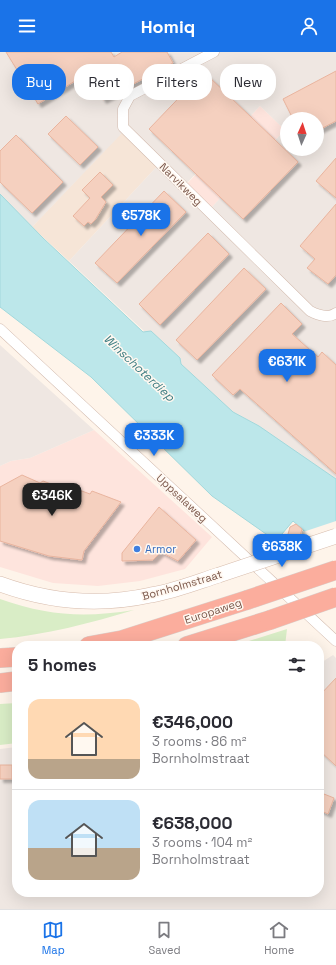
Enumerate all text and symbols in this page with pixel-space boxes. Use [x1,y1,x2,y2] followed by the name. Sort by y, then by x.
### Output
[16,15,38,37] icon: menu
[141,15,195,38] text: Homiq
[298,15,320,37] icon: person
[12,64,66,100] chip: Buy
[74,64,134,100] chip: Rent
[142,64,212,100] chip: Filters
[220,64,276,100] chip: New
[280,112,324,156] north arrow
[280,112,324,156] map controls
[157,160,205,208] street label: Narvikweg
[113,203,169,237] pin: €578K
[121,207,161,224] text: €578K
[100,331,179,406] water label: Winschoterdiep
[259,349,315,383] pin: €631K
[268,353,306,370] text: €631K
[126,423,182,457] pin: €333K
[134,427,174,444] text: €333K
[154,471,210,525] street label: Uppsalaweg
[24,483,80,517] pin: €346K
[31,487,73,504] text: €346K
[254,534,310,568] pin: €638K
[262,538,302,555] text: €638K
[145,542,176,556] place label: Armor
[132,544,142,554] marker: Armor
[140,567,224,603] street label: Bornholmstraat
[183,595,243,627] street label: Europaweg
[28,654,97,676] text: 5 homes
[286,654,308,676] icon: filters
[152,711,233,733] text: €346,000
[60,715,108,763] icon: home
[152,733,246,750] text: 3 rooms · 86 m²
[152,750,250,767] text: Bornholmstraat
[152,812,232,834] text: €638,000
[60,816,108,864] icon: home
[152,834,252,851] text: 3 rooms · 104 m²
[152,851,250,868] text: Bornholmstraat
[42,919,65,957] tab: Map
[148,919,181,957] tab: Saved
[264,919,294,957] tab: Home

